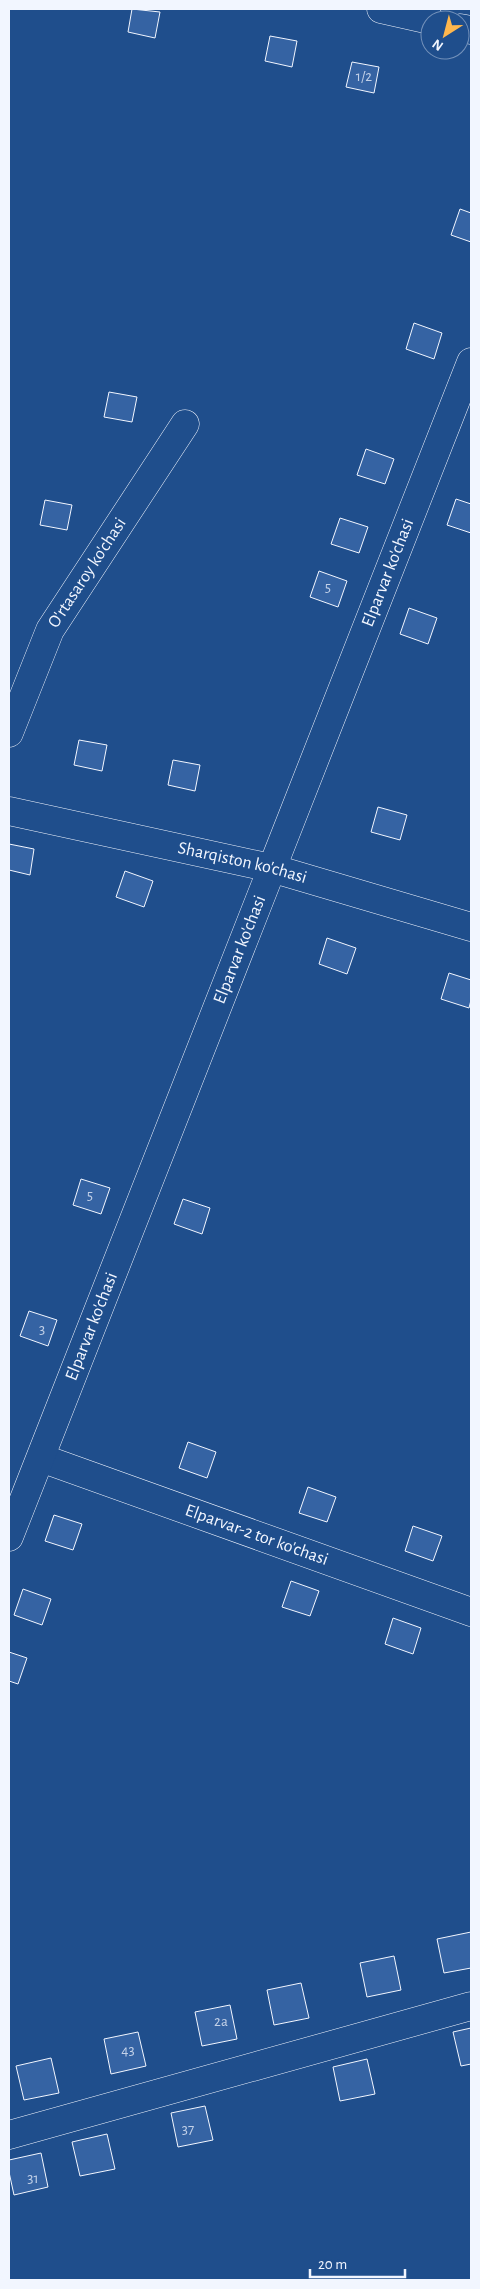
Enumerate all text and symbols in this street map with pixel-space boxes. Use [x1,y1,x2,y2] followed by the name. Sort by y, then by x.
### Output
[420,10,470,60] north arrow
[430,36,446,53] text: N
[356,69,372,84] house number: 1/2
[45,515,130,631] street label: O'rtasaroy ko'chasi
[359,516,417,629] street label: Elparvar ko'chasi
[325,580,331,595] house number: 5
[176,839,309,887] street label: Sharqiston ko'chasi
[211,893,269,1006] street label: Elparvar ko'chasi
[87,1188,93,1203] house number: 5
[62,1270,121,1383] street label: Elparvar ko'chasi
[39,1322,45,1337] house number: 3
[183,1501,331,1569] street label: Elparvar-2 tor ko'chasi
[214,2014,228,2029] house number: 2a
[121,2043,135,2058] house number: 43
[182,2122,194,2137] house number: 37
[27,2171,39,2186] house number: 31
[310,2246,405,2278] scale bar
[318,2257,347,2272] text: 20 m

